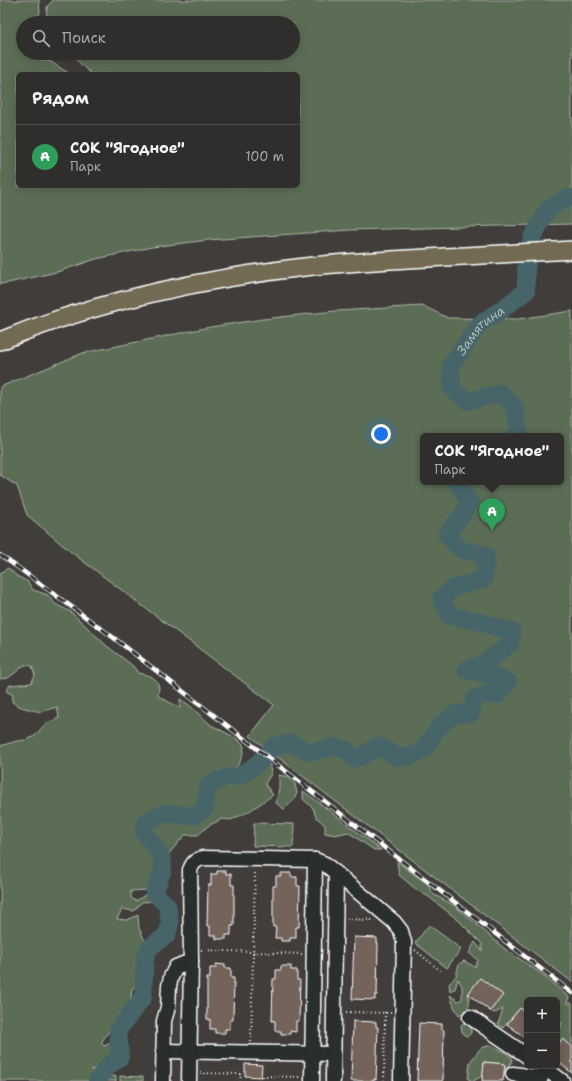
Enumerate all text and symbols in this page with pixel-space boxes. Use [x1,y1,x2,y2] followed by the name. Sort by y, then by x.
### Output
[16,16,300,60] search box
[30,27,52,49] icon: search
[62,28,106,48] text: Поиск
[32,87,89,109] text: Рядом
[70,138,185,158] text: СОК "Ягодное"
[40,148,50,165] text: A
[245,148,284,165] text: 100 m
[70,158,101,175] text: Парк
[452,302,508,358] water label: Замятина
[371,424,391,444] your location
[420,433,564,485] popup
[435,441,549,461] text: СОК "Ягодное"
[435,461,465,478] text: Парк
[479,498,505,531] pin: A
[524,997,560,1069] map controls
[524,997,560,1033] button: +
[524,1033,560,1069] button: −

